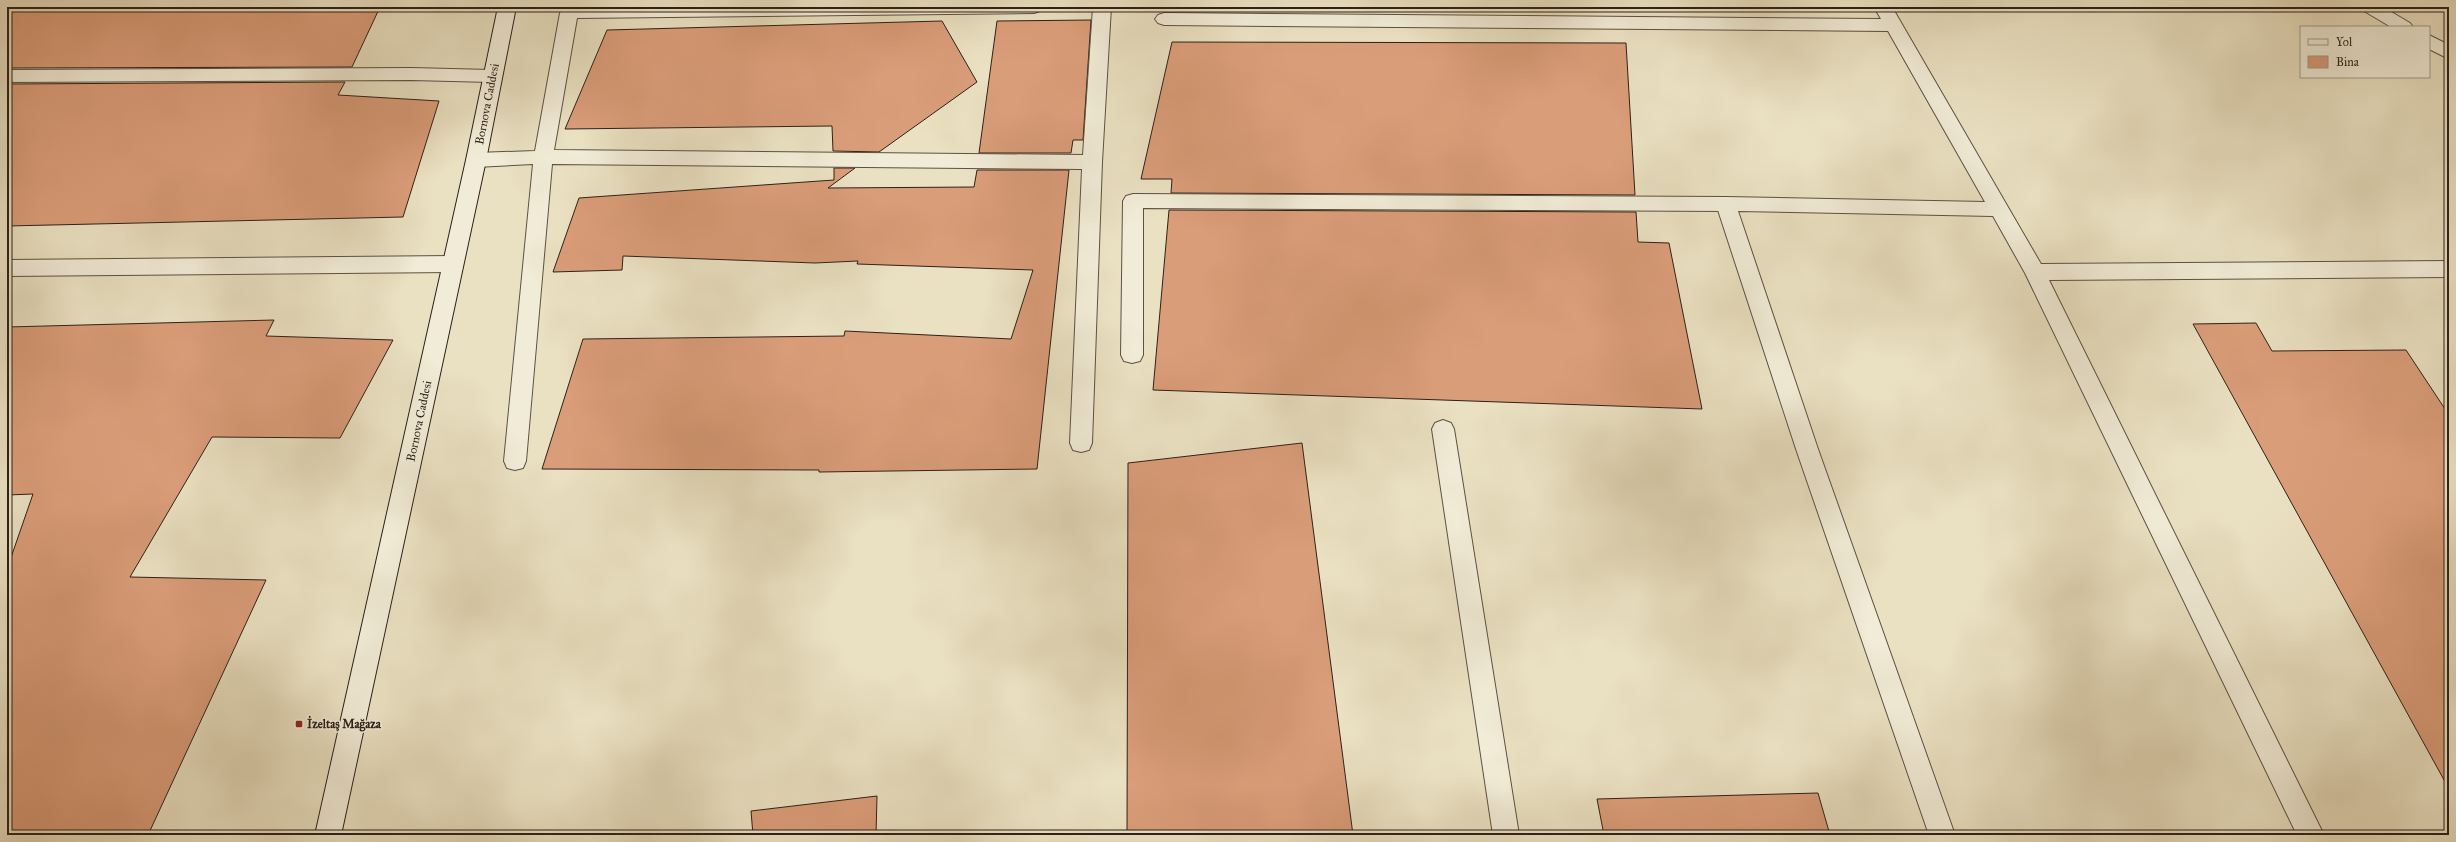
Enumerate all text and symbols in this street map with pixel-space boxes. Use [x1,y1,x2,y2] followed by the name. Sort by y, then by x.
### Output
[2300,26,2430,78] legend
[2336,35,2353,49] text: Yol
[2336,55,2360,69] text: Bina
[472,62,502,146] street label: Bornova Caddesi
[404,379,435,463] street label: Bornova Caddesi
[307,715,382,732] place label: İzeltaş Mağaza
[294,719,304,729] marker: İzeltaş Mağaza

